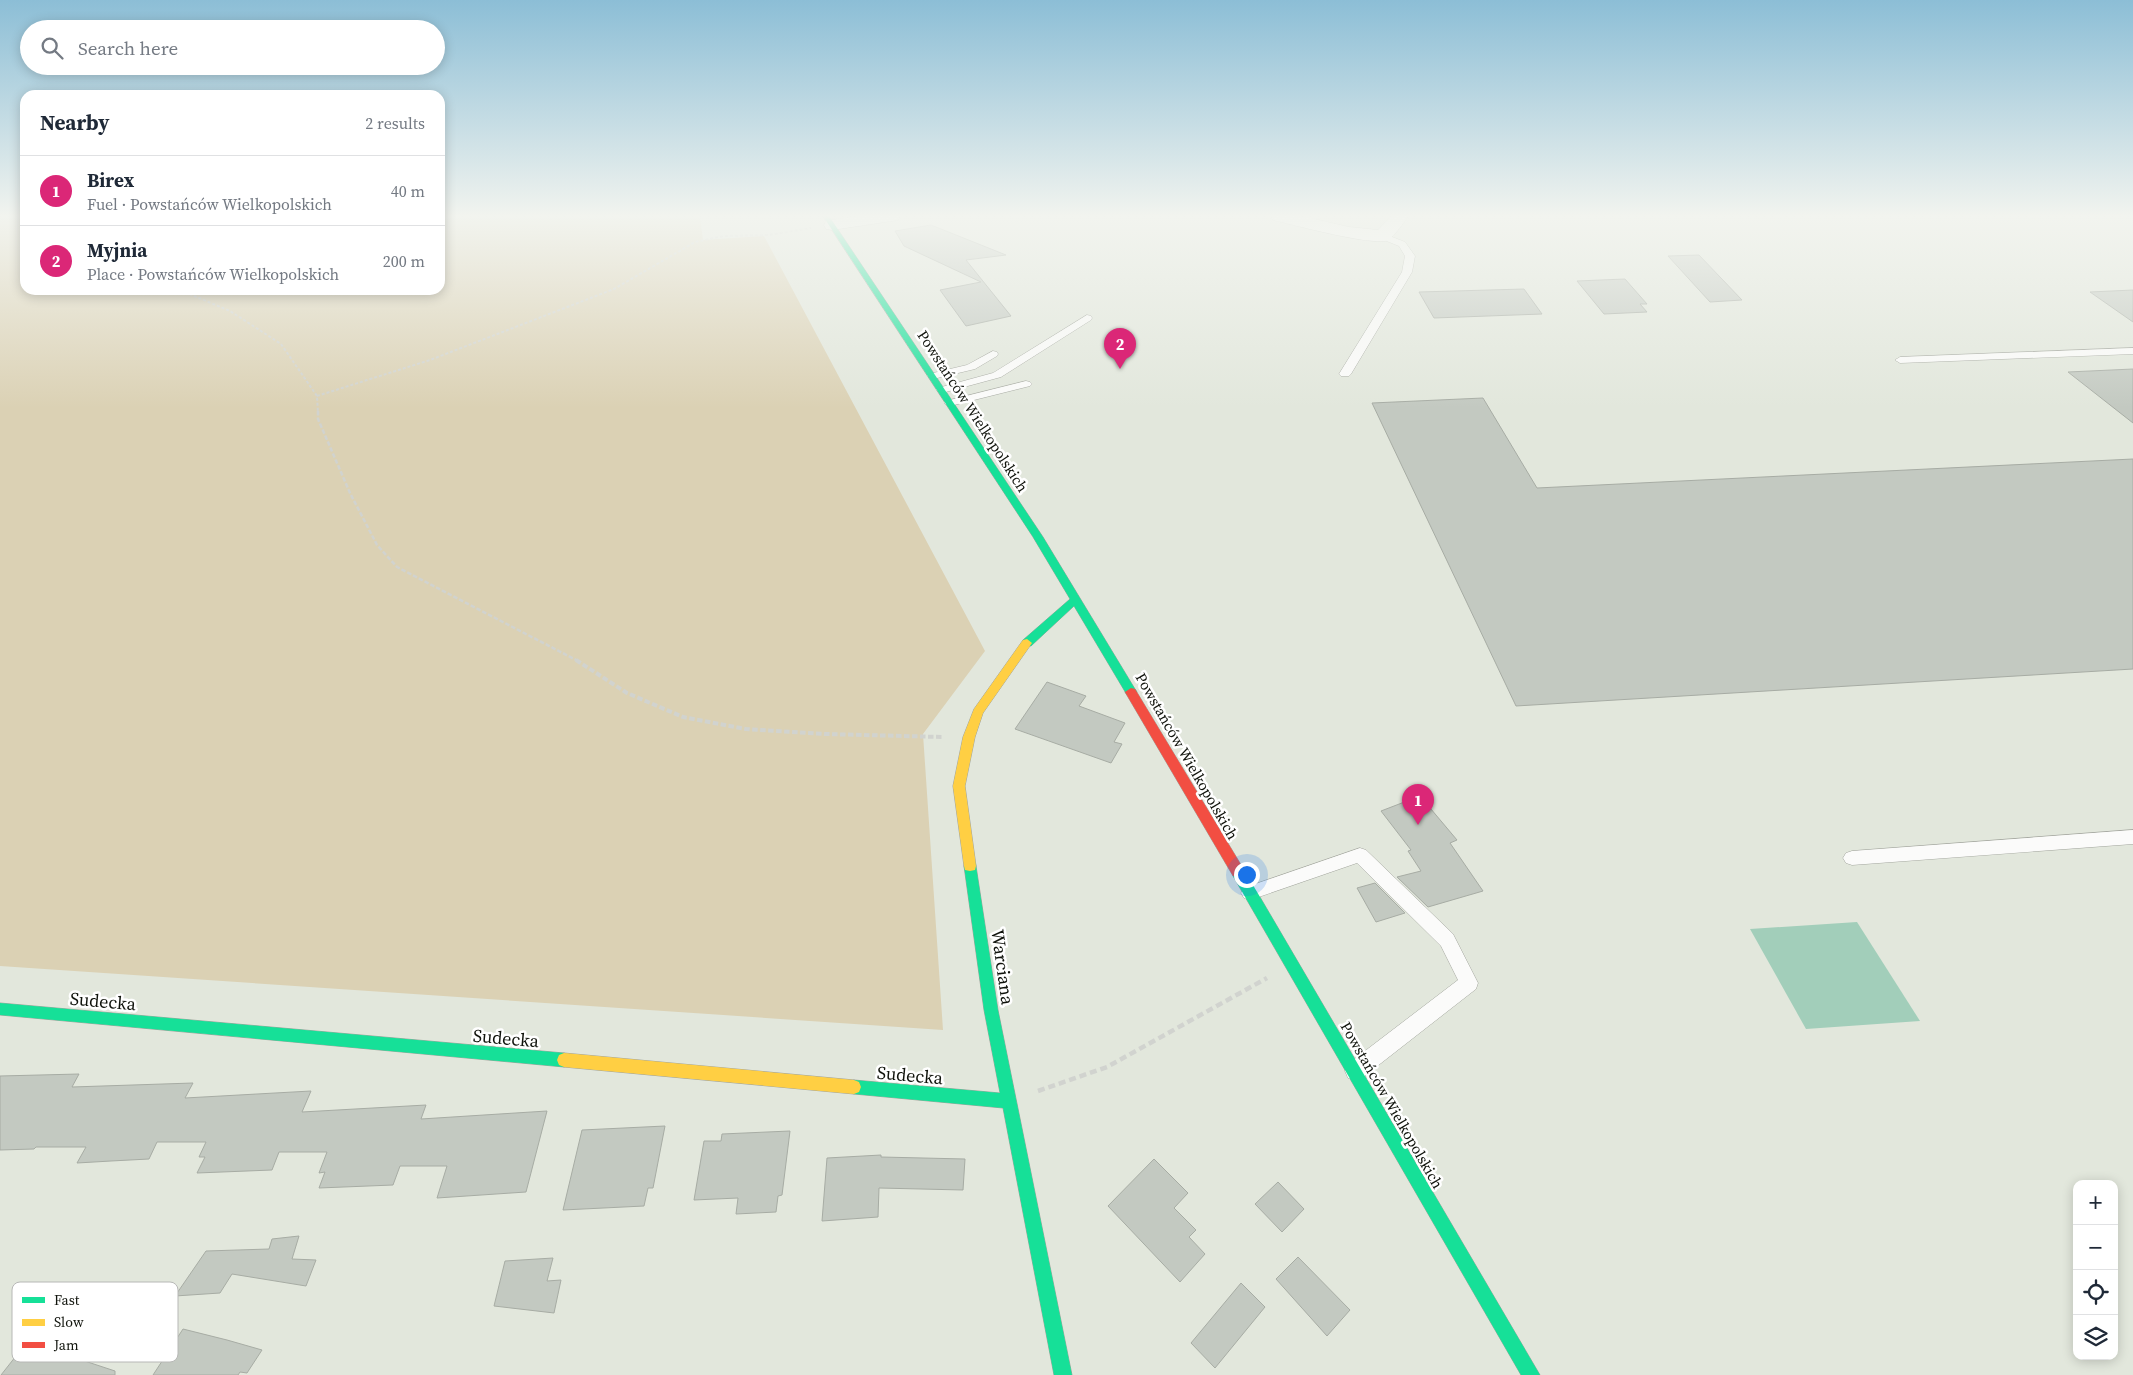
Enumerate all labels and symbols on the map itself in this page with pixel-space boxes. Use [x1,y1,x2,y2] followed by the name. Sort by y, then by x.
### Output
[913,326,1033,496] street label: Powstańców Wielkopolskich
[1104,328,1136,369] pin: 2
[1131,669,1243,843] street label: Powstańców Wielkopolskich
[1402,784,1434,825] pin: 1
[1234,862,1260,888] your location
[985,928,1021,1007] street label: Warciana
[69,986,138,1016] street label: Sudecka
[1336,1018,1448,1192] street label: Powstańców Wielkopolskich
[472,1023,541,1053] street label: Sudecka
[876,1060,945,1090] street label: Sudecka
[12,1282,178,1362] legend
[54,1290,80,1310] text: Fast
[54,1312,84,1332] text: Slow
[53,1335,79,1355] text: Jam

